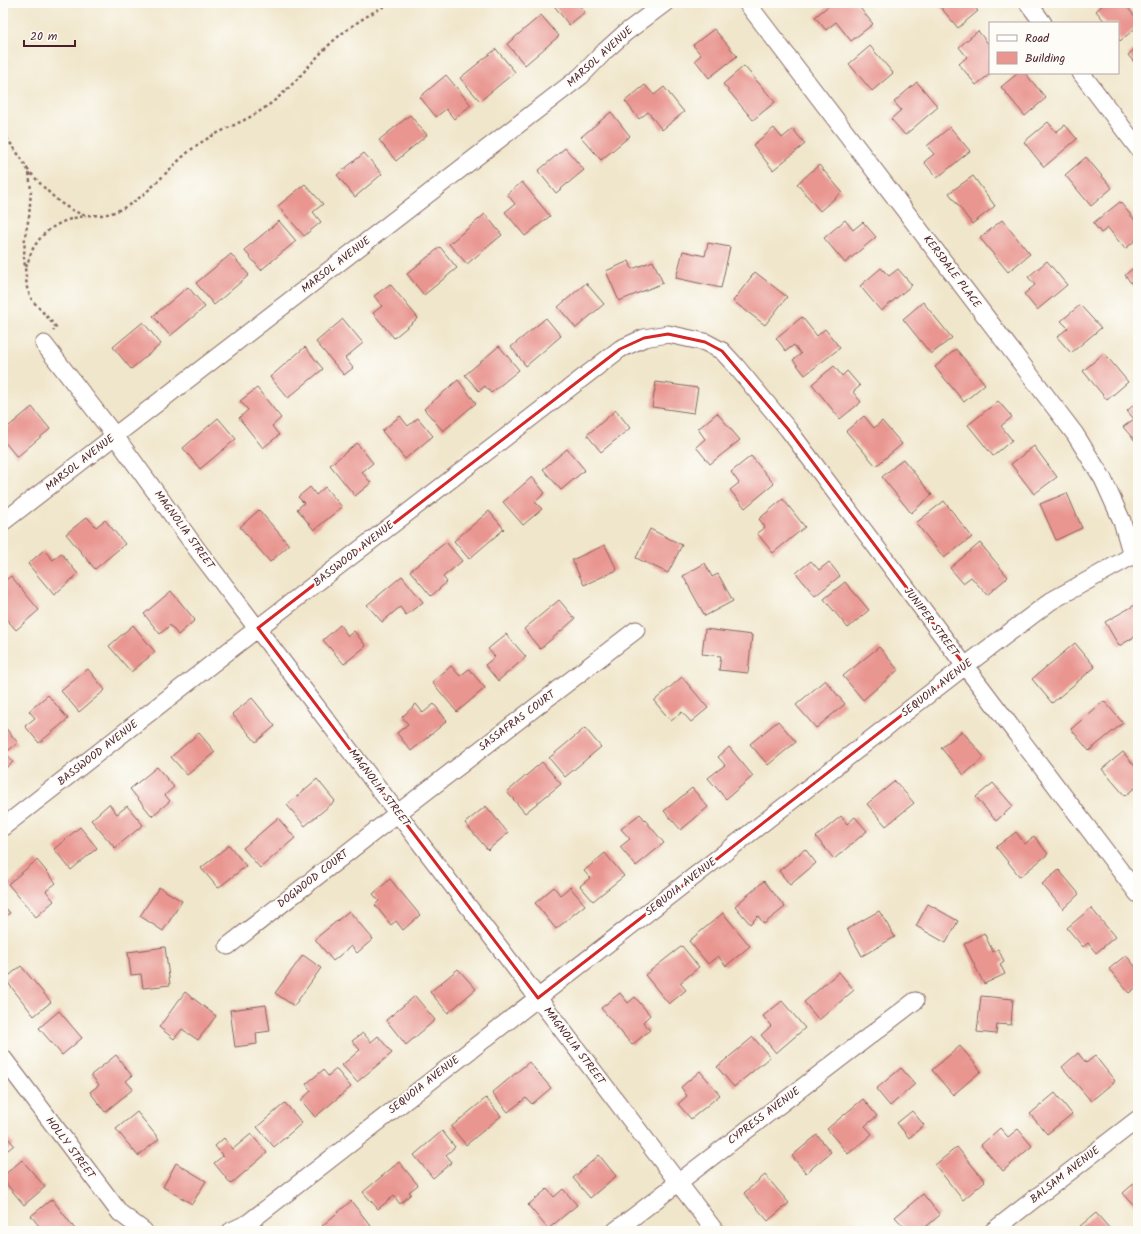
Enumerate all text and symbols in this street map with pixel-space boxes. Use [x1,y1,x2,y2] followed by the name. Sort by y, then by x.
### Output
[24,22,75,48] scale bar
[563,22,638,92] street label: MARSOL AVENUE
[989,22,1119,74] legend
[30,27,58,46] text: 20 m
[1025,29,1050,48] text: Road
[1025,49,1065,68] text: Building
[297,232,375,298] street label: MARSOL AVENUE
[918,232,986,313] street label: KERSDALE PLACE
[41,430,119,496] street label: MARSOL AVENUE
[149,487,219,574] street label: MAGNOLIA STREET
[310,516,399,591] street label: BASSWOOD AVENUE
[899,584,964,661] street label: JUNIPER STREET
[897,654,977,722] street label: SEQUOIA AVENUE
[475,685,560,756] street label: SASSAFRAS COURT
[54,715,143,790] street label: BASSWOOD AVENUE
[344,745,415,832] street label: MAGNOLIA STREET
[273,845,353,913] street label: DOGWOOD COURT
[641,853,721,921] street label: SEQUOIA AVENUE
[539,1003,610,1090] street label: MAGNOLIA STREET
[384,1051,464,1119] street label: SEQUOIA AVENUE
[724,1082,805,1149] street label: CYPRESS AVENUE
[41,1113,100,1184] street label: HOLLY STREET
[1026,1141,1104,1208] street label: BALSAM AVENUE

